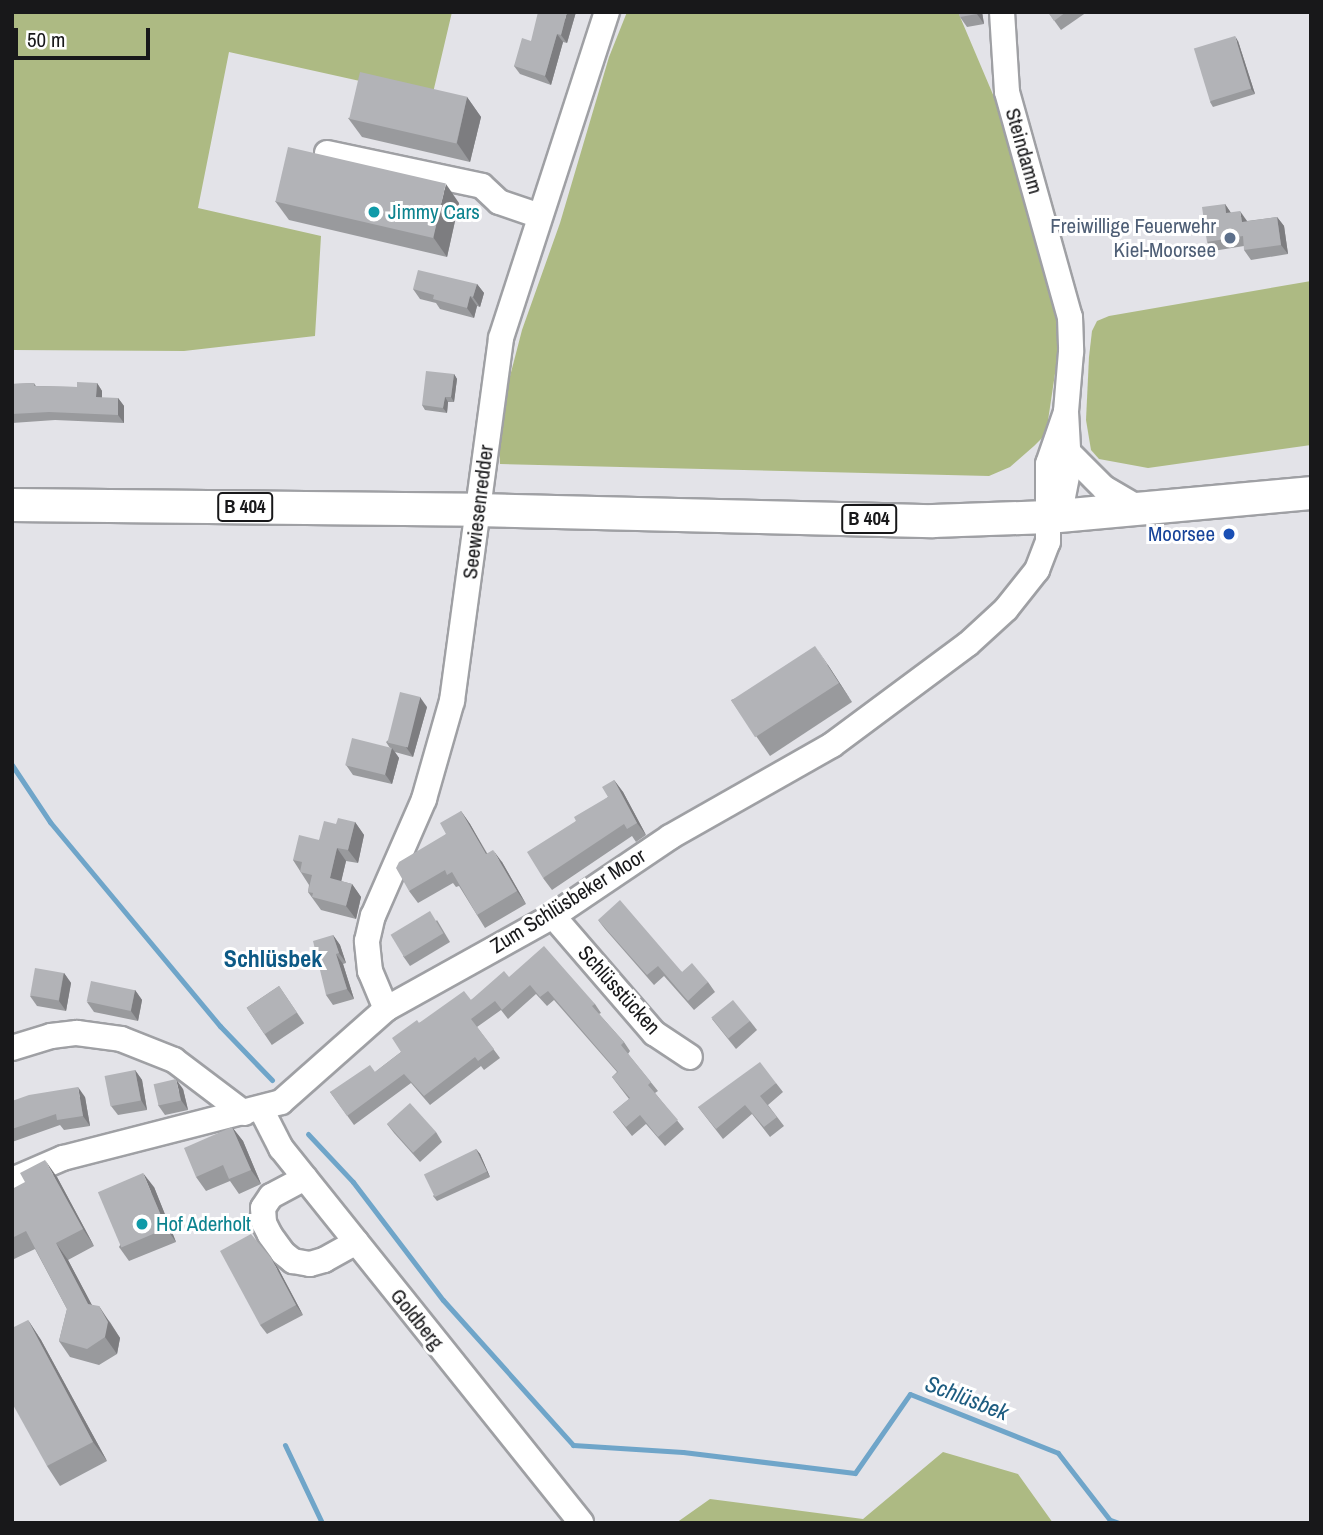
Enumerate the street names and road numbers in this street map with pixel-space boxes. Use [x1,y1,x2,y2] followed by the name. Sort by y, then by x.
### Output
[1000,105,1048,197] street label: Steindamm
[457,443,499,581] street label: Seewiesenredder
[217,492,273,522] road number: B 404
[841,504,897,534] road number: B 404
[486,843,650,959] street label: Zum Schlüsbeker Moor
[572,940,666,1040] street label: Schlüsstücken
[385,1284,449,1354] street label: Goldberg

